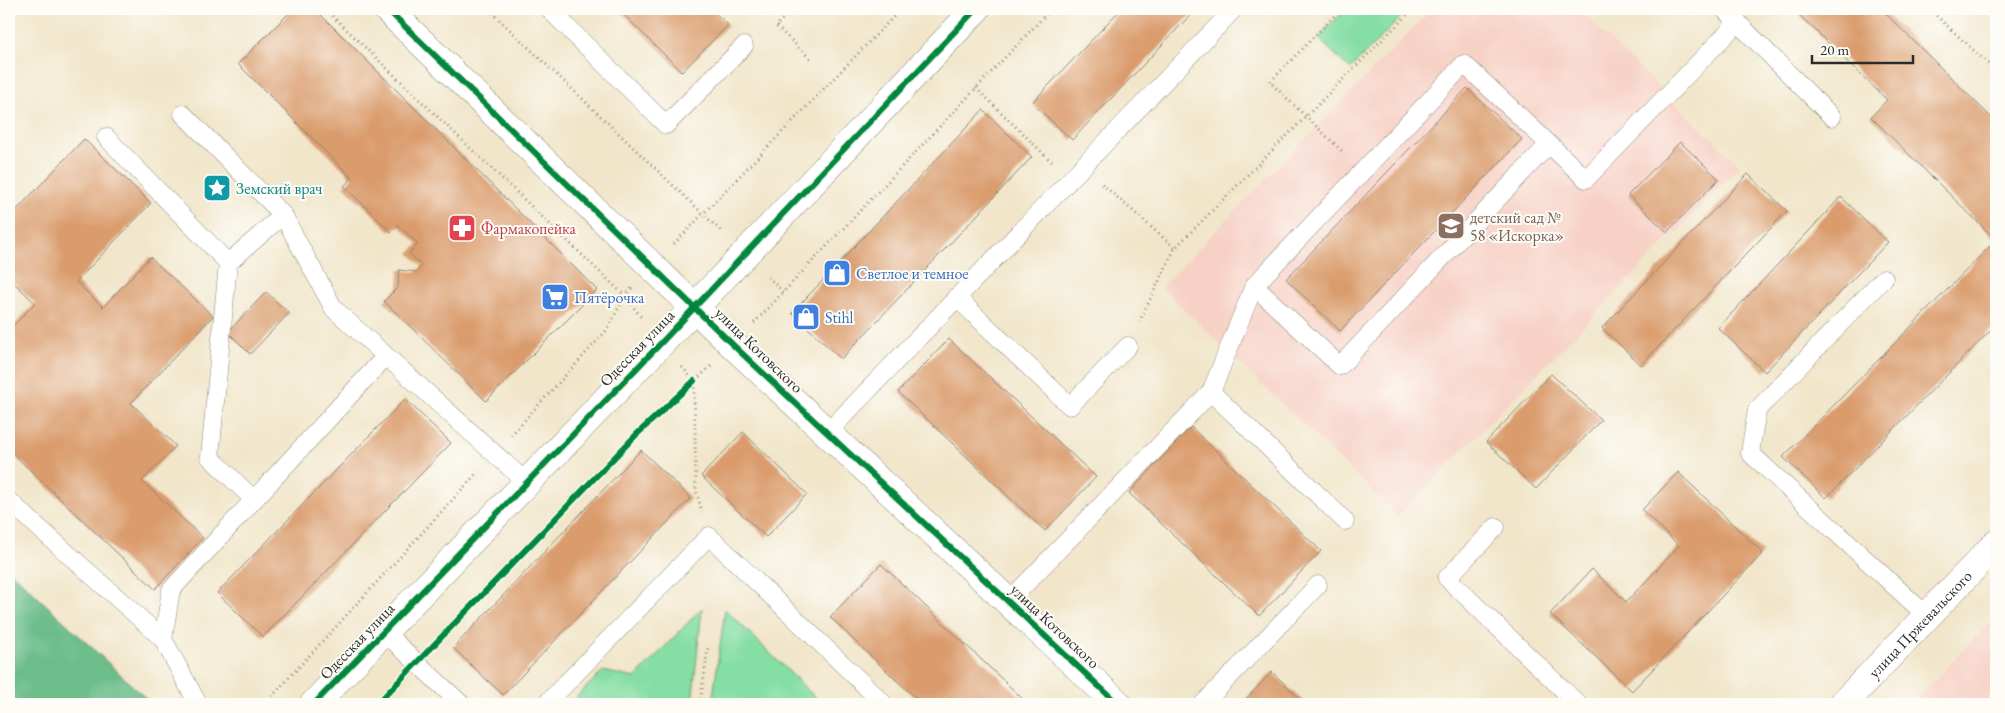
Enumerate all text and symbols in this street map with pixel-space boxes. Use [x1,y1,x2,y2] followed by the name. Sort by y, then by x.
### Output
[1812,32,1914,64] scale bar
[1820,40,1849,59] text: 20 m
[202,173,232,203] place icon: Земский врач
[236,178,322,199] place label: Земский врач
[1470,207,1564,246] place label: детский сад № 58 «Искорка»
[1436,211,1466,241] school or university icon: детский сад № 58 «Искорка»
[447,213,477,243] pharmacy icon: Фармакопейка
[481,218,577,239] place label: Фармакопейка
[822,258,852,288] shop icon: Светлое и темное
[856,263,969,284] place label: Светлое и темное
[540,282,570,312] supermarket icon: Пятёрочка
[574,287,645,308] place label: Пятёрочка
[710,302,808,398] street label: улица Котовского
[791,302,821,332] shop icon: Stihl
[595,305,679,391] street label: Одесская улица
[825,307,854,328] place label: Stihl
[1863,565,1976,682] street label: улица Пржевальского
[1006,579,1104,673] street label: улица Котовского
[315,598,399,684] street label: Одесская улица

